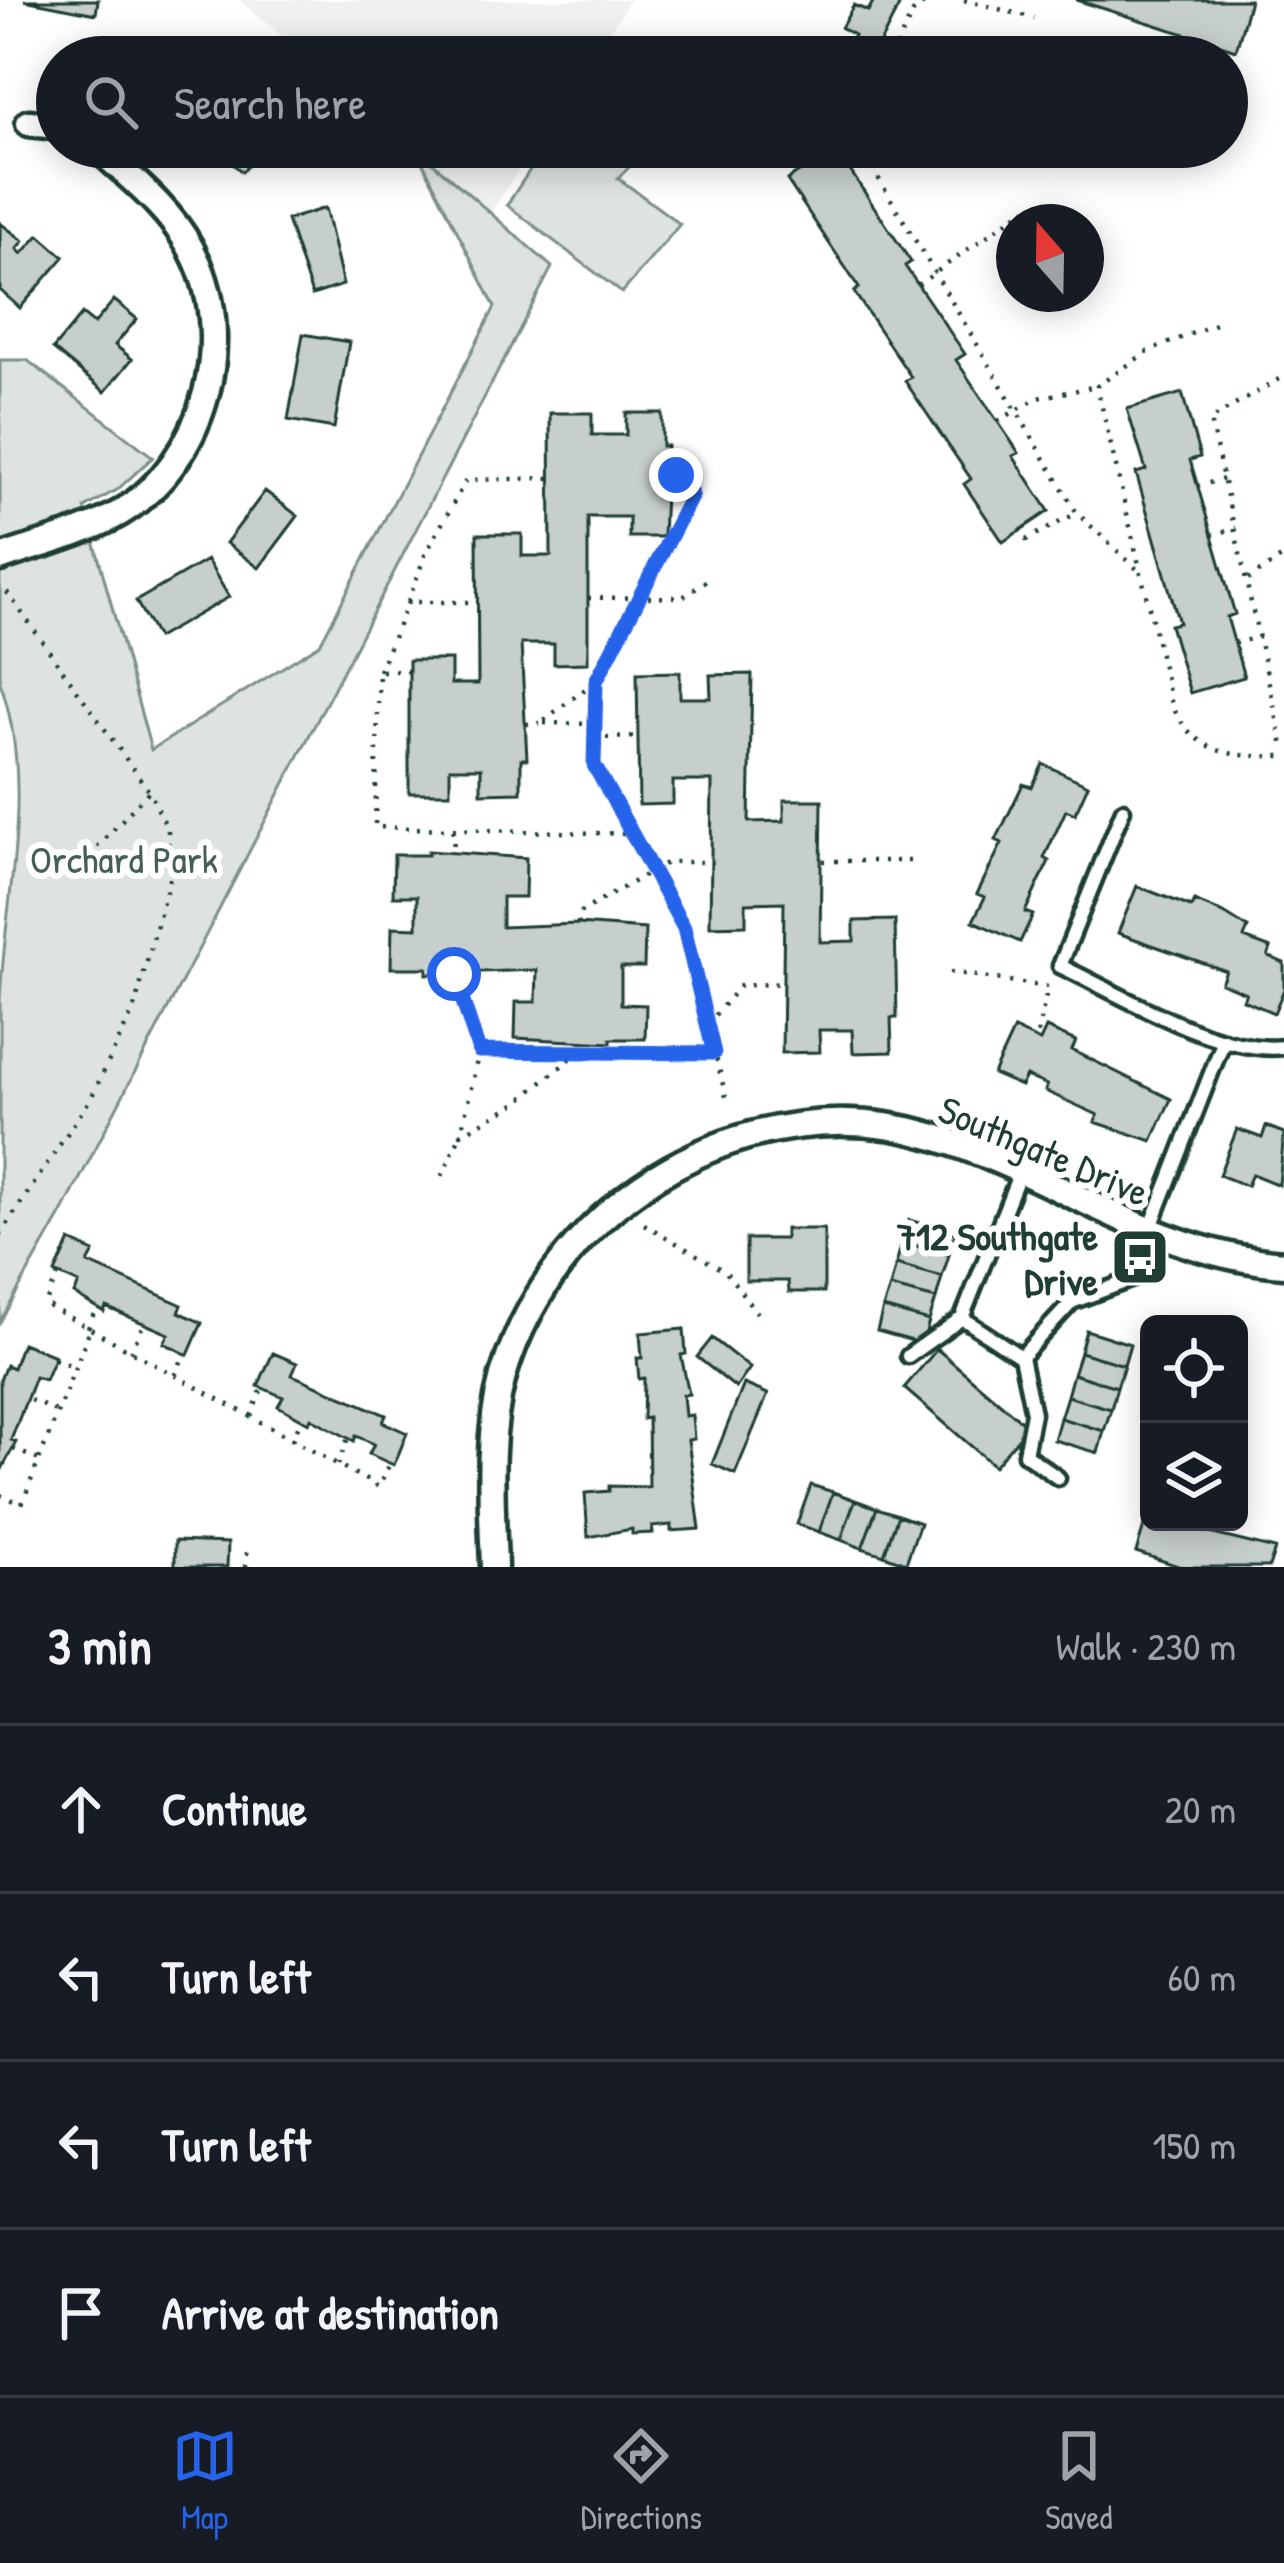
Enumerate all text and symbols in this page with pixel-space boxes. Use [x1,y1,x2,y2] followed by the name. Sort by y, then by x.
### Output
[36,36,1248,168] search box
[78,69,144,135] icon: search
[174,72,366,133] text: Search here
[996,204,1104,312] north arrow
[649,448,703,502] route end
[30,832,218,885] park label: Orchard Park
[427,947,481,1001] route start
[931,1082,1157,1218] street label: Southgate Drive
[897,1209,1098,1307] place label: 712 Southgate Drive
[1109,1226,1171,1288] bus stop icon: 712 Southgate Drive
[1140,1315,1248,1531] map controls
[1140,1315,1248,1423] button: locate
[1140,1423,1248,1531] button: layers
[48,1611,152,1680] text: 3 min
[1056,1619,1236,1672] text: Walk · 230 m
[48,1776,114,1842] icon: ahead
[162,1778,307,1839] text: Continue
[1165,1782,1236,1835] text: 20 m
[48,1944,114,2010] icon: left
[162,1946,311,2007] text: Turn left
[1167,1950,1236,2003] text: 60 m
[48,2112,114,2178] icon: left
[162,2114,311,2175] text: Turn left
[1152,2118,1236,2171] text: 150 m
[48,2280,114,2346] icon: arrive
[162,2282,499,2343] text: Arrive at destination
[172,2423,238,2539] tab: Map
[581,2423,702,2539] tab: Directions
[1045,2423,1112,2539] tab: Saved

